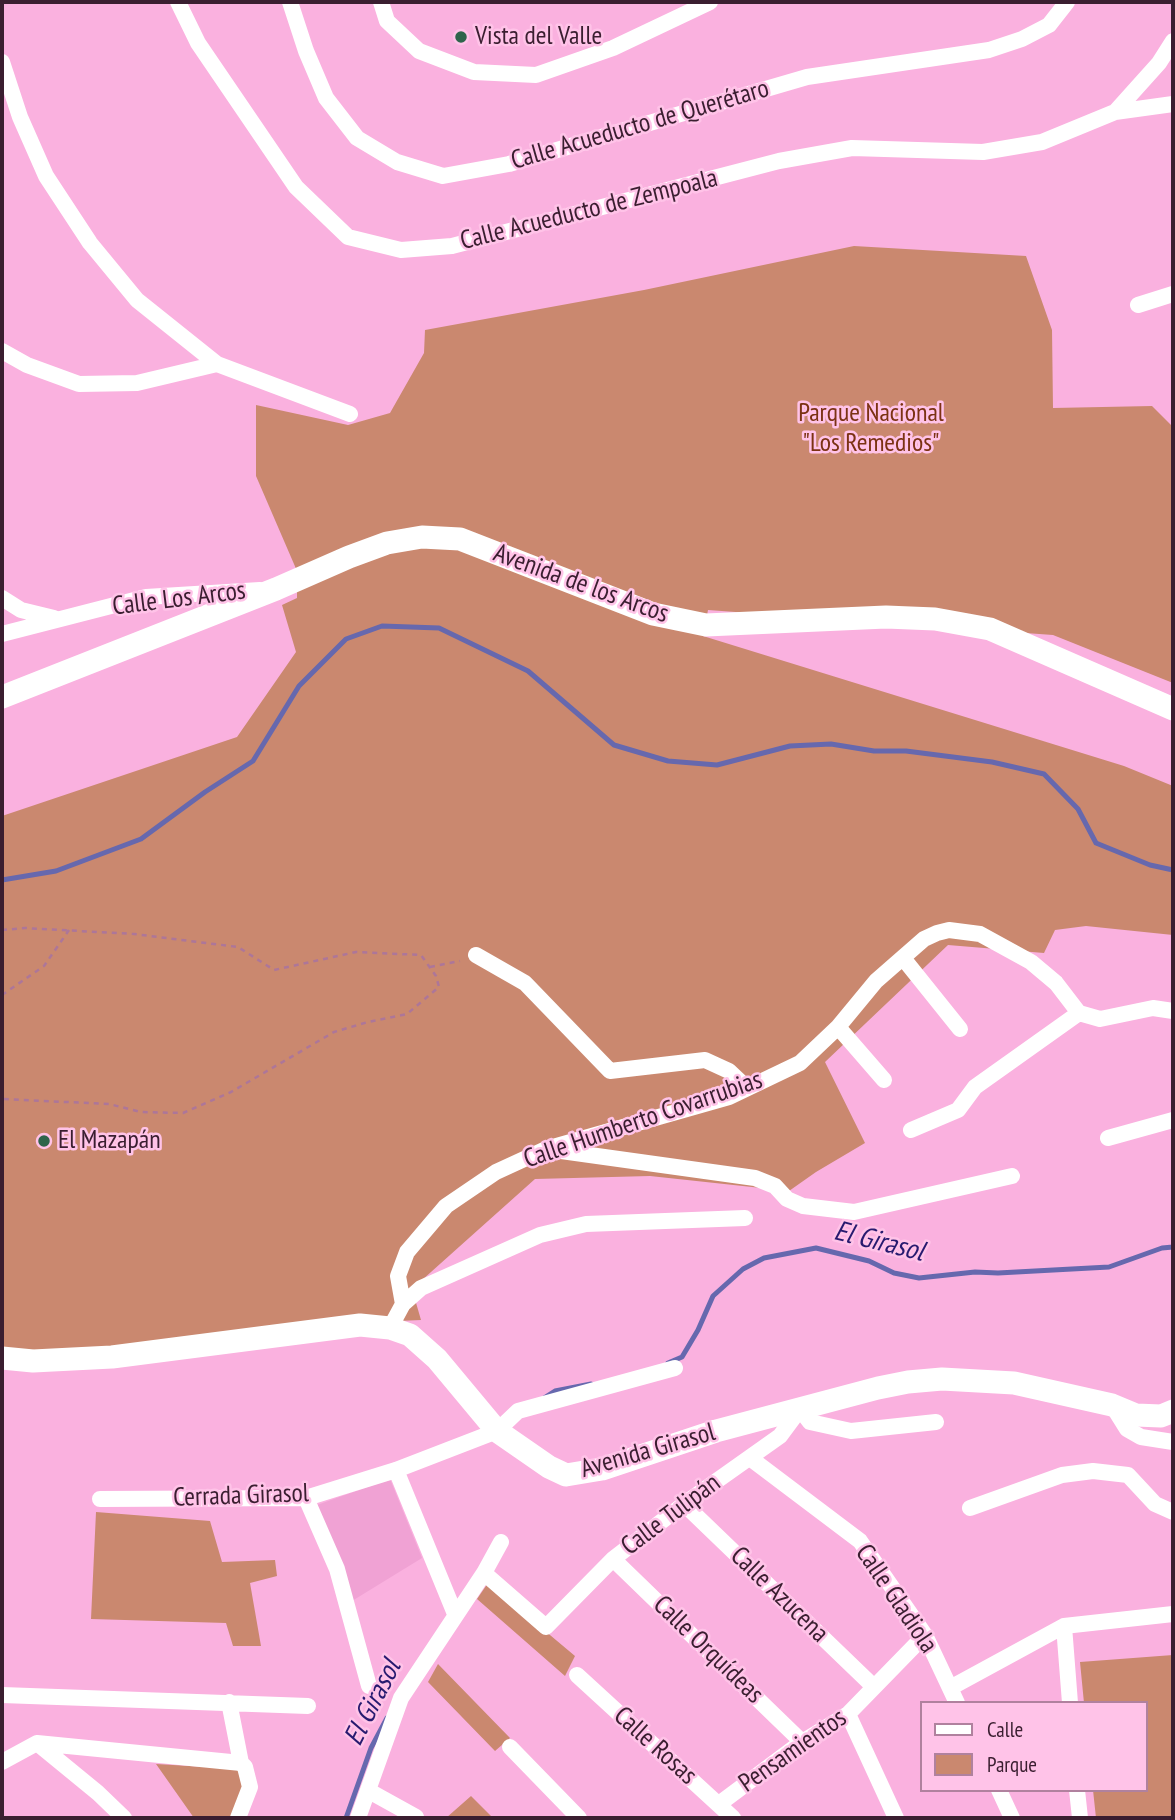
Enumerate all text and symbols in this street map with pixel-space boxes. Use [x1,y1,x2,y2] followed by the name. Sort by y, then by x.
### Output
[475,21,602,53] place label: Vista del Valle
[453,29,469,45] marker: Vista del Valle
[508,73,772,177] street label: Calle Acueducto de Querétaro
[457,163,721,257] street label: Calle Acueducto de Zempoala
[798,398,944,460] park label: Parque Nacional "Los Remedios"
[489,538,673,630] street label: Avenida de los Arcos
[111,575,247,623] street label: Calle Los Arcos
[520,1065,766,1175] street label: Calle Humberto Covarrubias
[58,1125,161,1157] place label: El Mazapán
[36,1133,52,1149] marker: El Mazapán
[831,1215,927,1269] water label: El Girasol
[577,1417,719,1485] street label: Avenida Girasol
[615,1468,727,1562] street label: Calle Tulipán
[173,1478,309,1514] street label: Cerrada Girasol
[848,1539,944,1659] street label: Calle Gladiola
[723,1541,835,1649] street label: Calle Azucena
[646,1590,770,1710] street label: Calle Orquídeas
[337,1655,409,1751] water label: El Girasol
[607,1701,703,1791] street label: Calle Rosas
[920,1701,1147,1792] legend
[733,1703,853,1799] street label: Pensamientos
[987,1716,1023,1743] text: Calle
[987,1751,1037,1778] text: Parque

